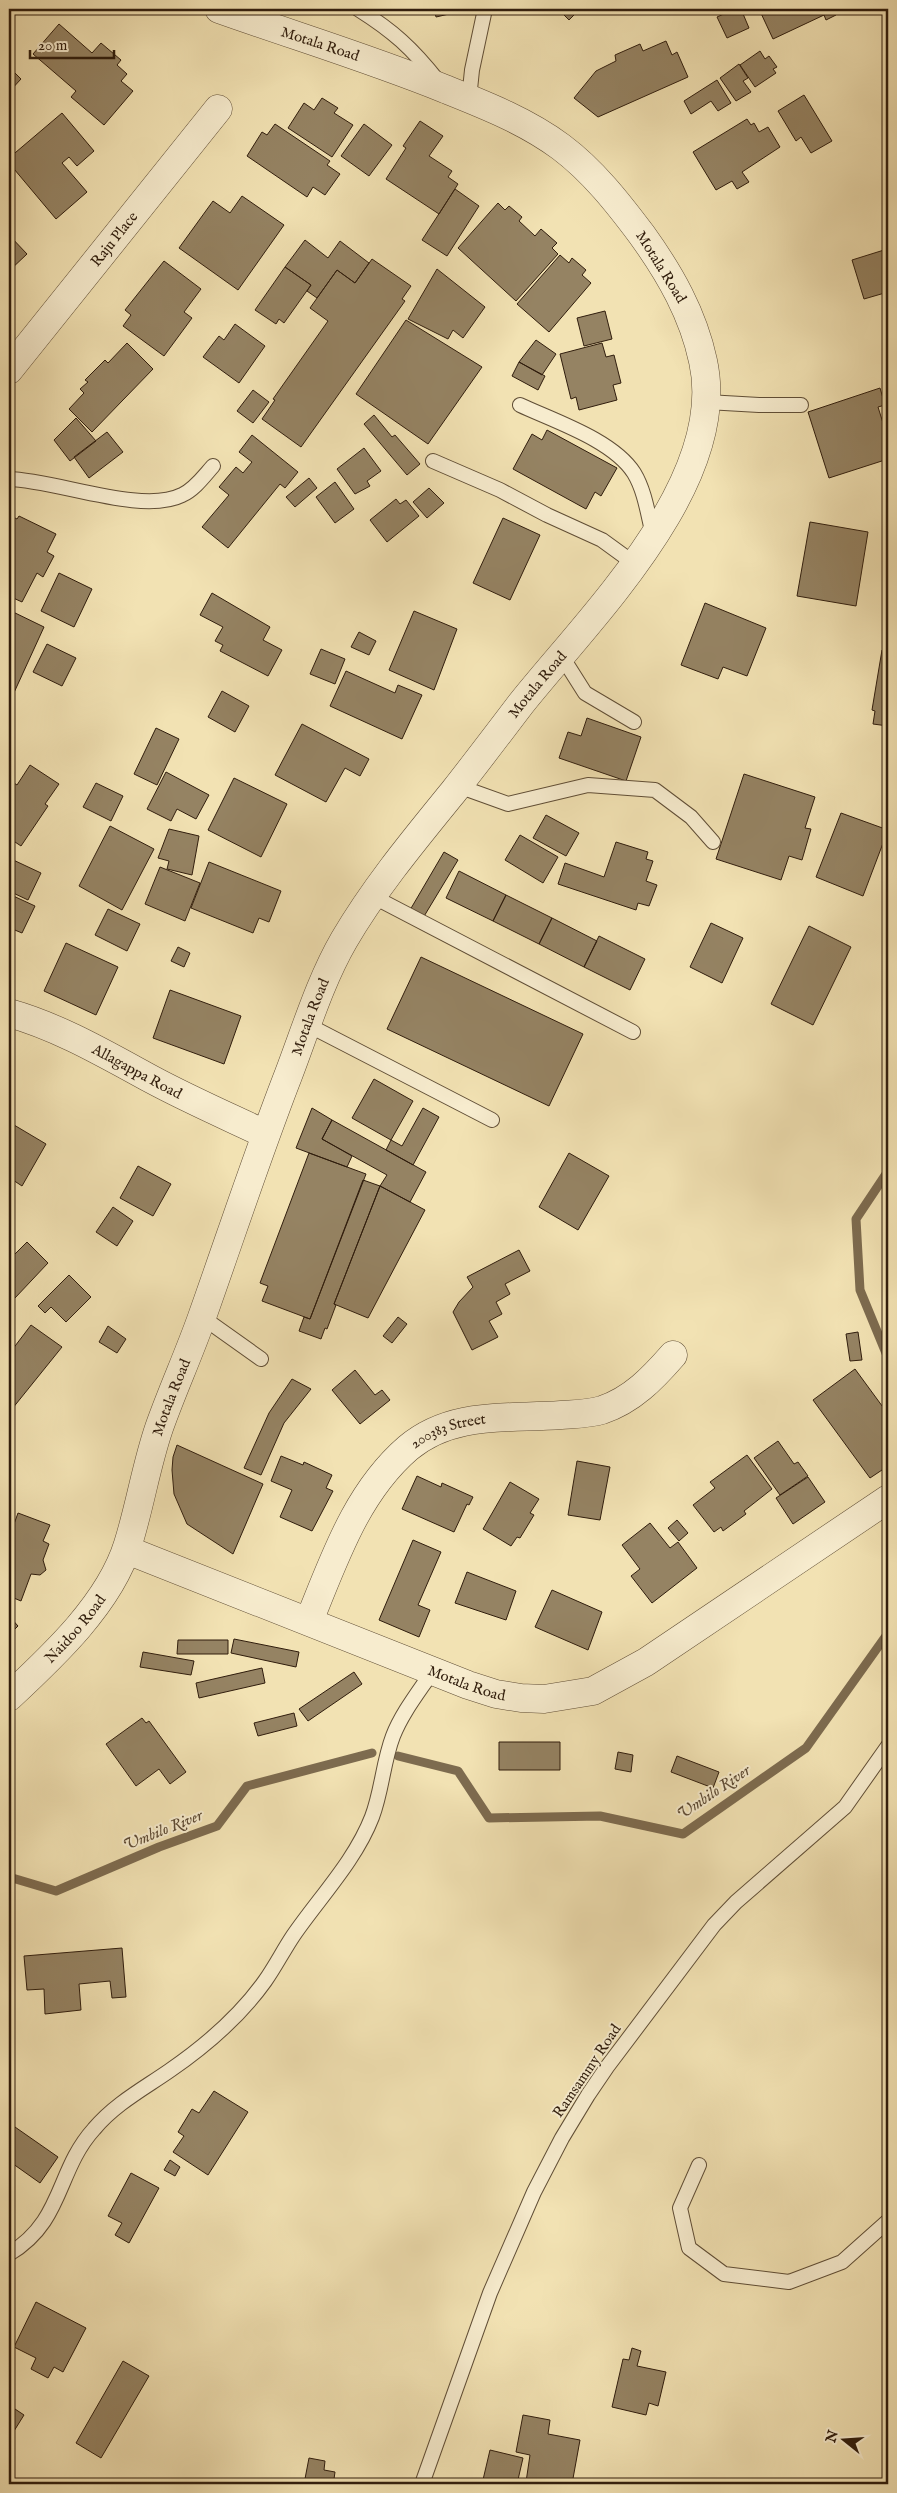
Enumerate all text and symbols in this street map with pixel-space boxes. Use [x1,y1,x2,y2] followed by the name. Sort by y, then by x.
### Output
[278,22,363,66] street label: Motala Road
[30,28,114,60] scale bar
[38,36,68,55] text: 20 m
[86,207,142,270] street label: Raju Place
[631,227,691,307] street label: Motala Road
[504,646,571,722] street label: Motala Road
[287,974,334,1058] street label: Motala Road
[88,1039,186,1103] street label: Allagappa Road
[147,1355,195,1438] street label: Motala Road
[406,1409,487,1453] street label: 200383 Street
[40,1590,110,1667] street label: Naidoo Road
[425,1661,508,1705] street label: Motala Road
[673,1760,756,1825] water label: Umbilo River
[120,1805,207,1856] water label: Umbilo River
[549,2020,626,2121] street label: Ramsammy Road
[820,2416,870,2466] north arrow
[822,2428,843,2446] text: N

